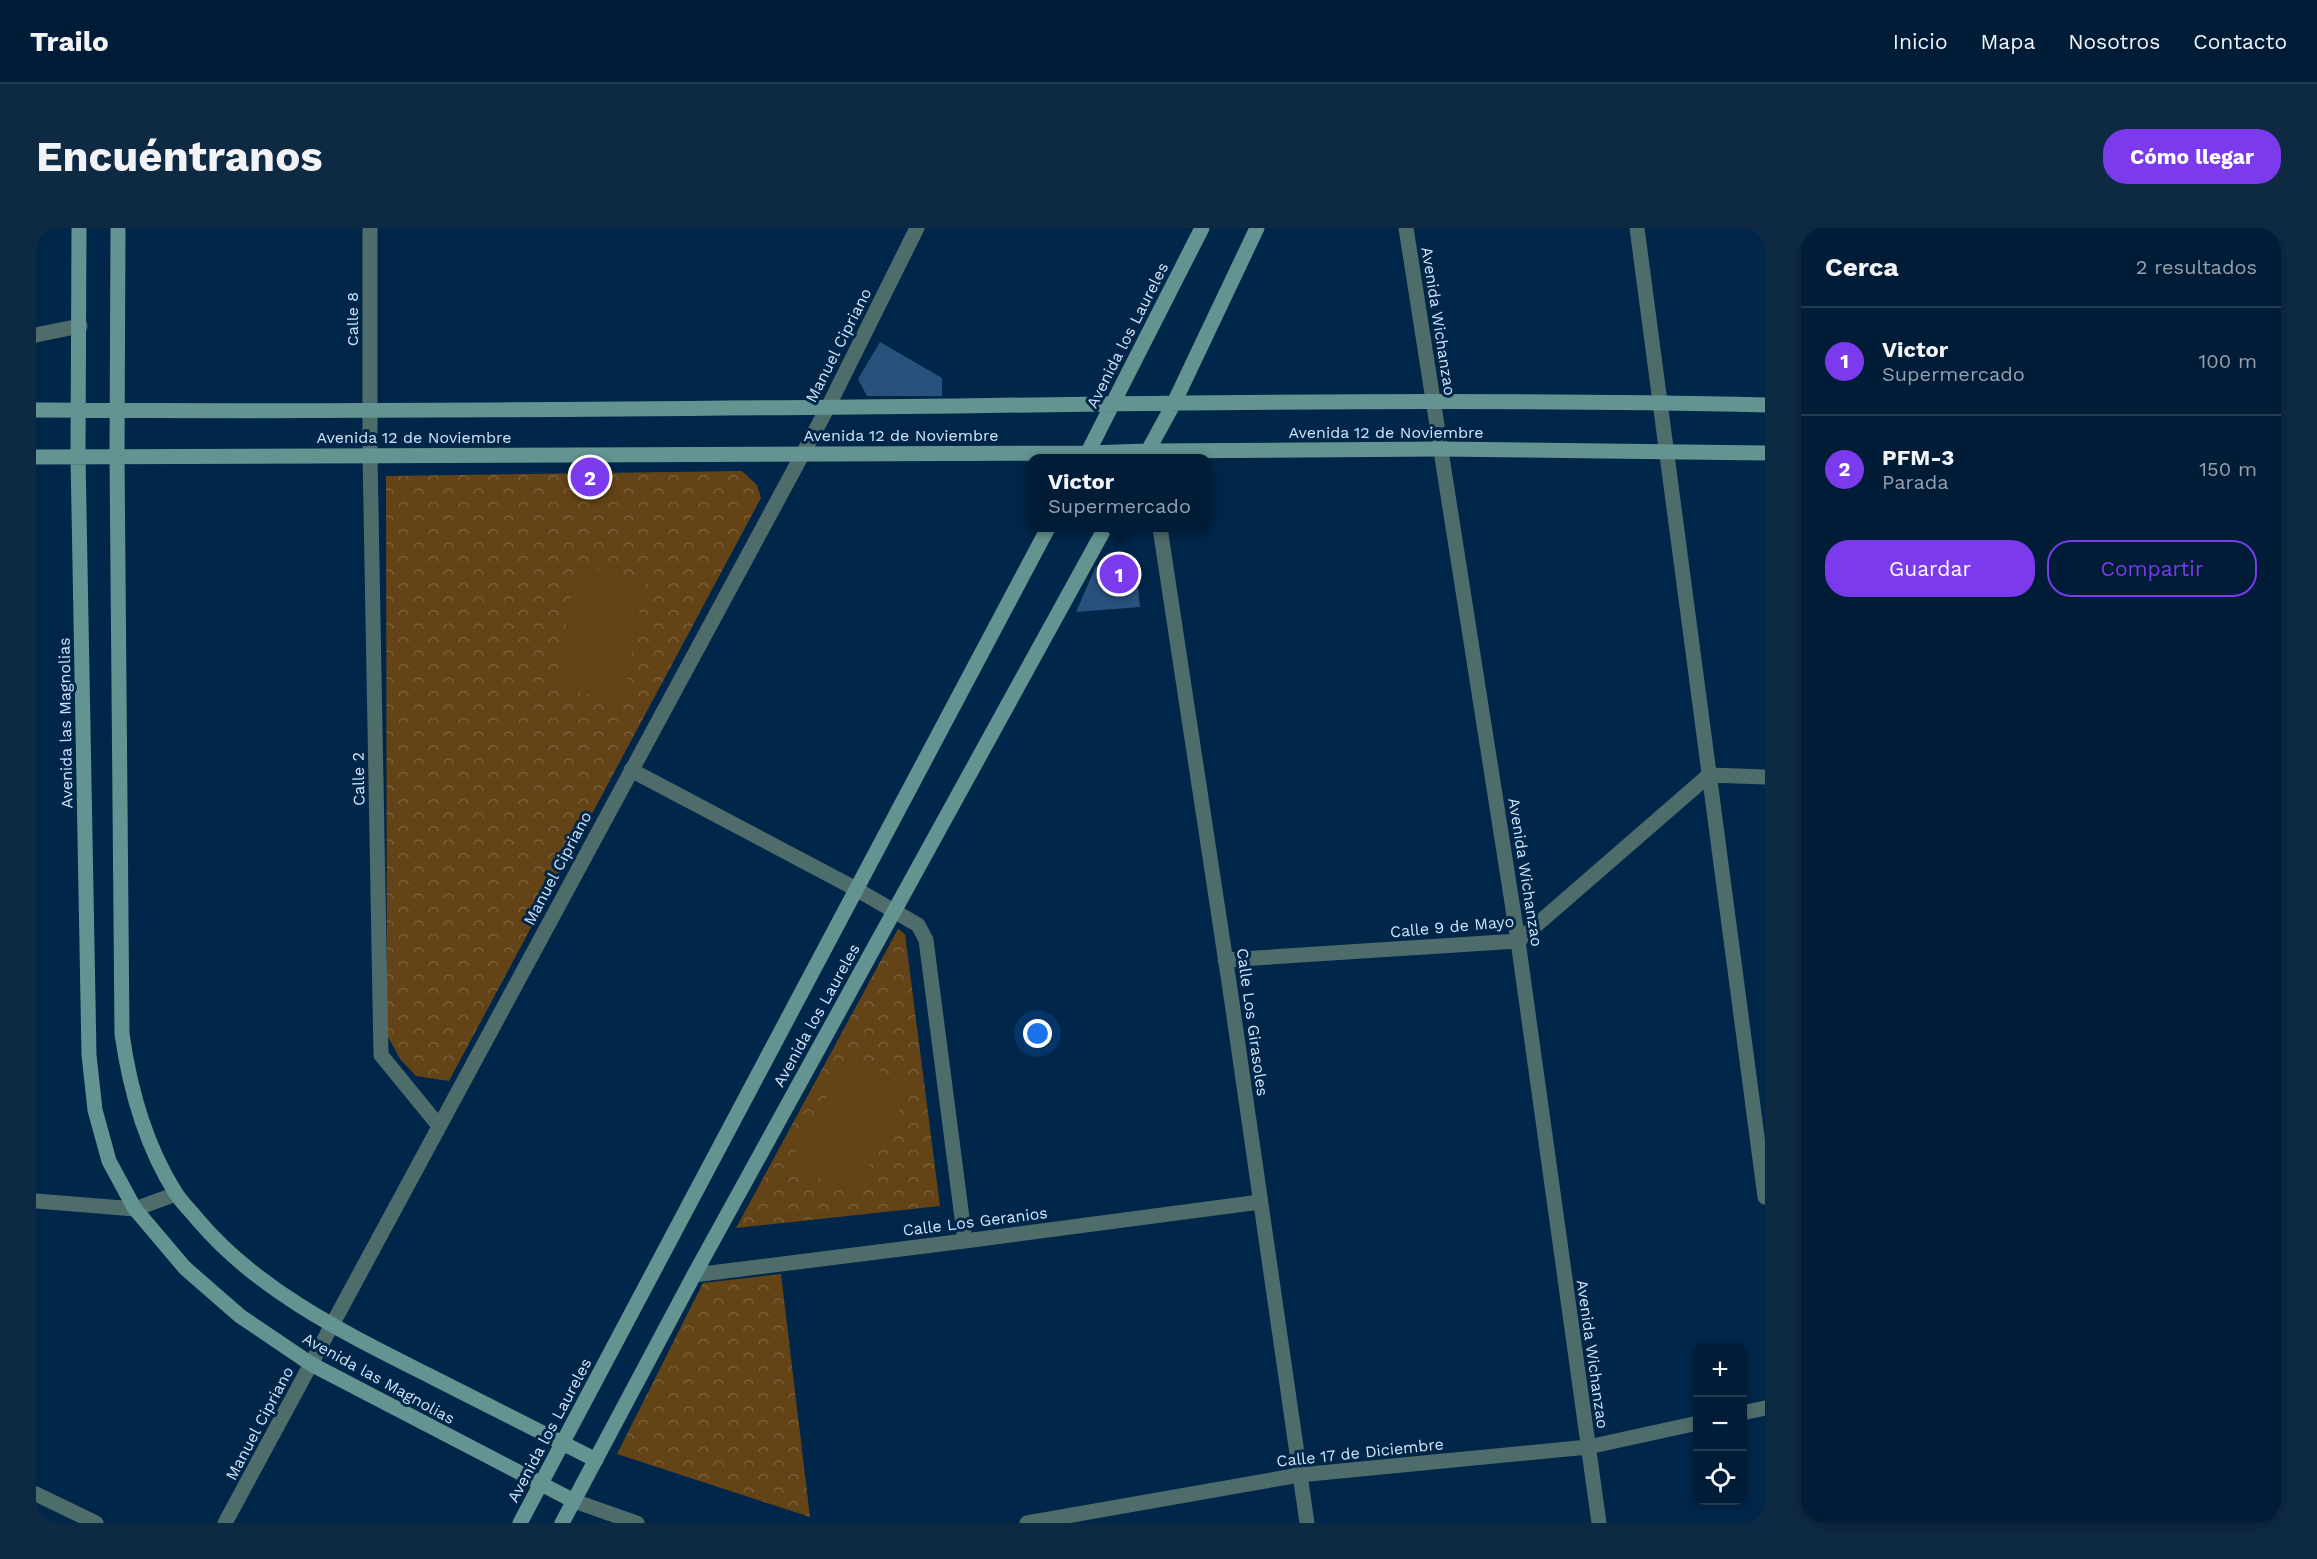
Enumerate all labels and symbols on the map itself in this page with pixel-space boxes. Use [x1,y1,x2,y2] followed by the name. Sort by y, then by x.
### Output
[1417,245,1460,397] street label: Avenida Wichanzao
[1082,259,1172,411] street label: Avenida los Laureles
[801,285,876,406] street label: Manuel Cipriano
[343,292,362,346] street label: Calle 8
[1288,423,1484,442] street label: Avenida 12 de Noviembre
[803,426,999,445] street label: Avenida 12 de Noviembre
[316,428,512,447] street label: Avenida 12 de Noviembre
[570,454,610,500] pin: 2
[1100,552,1138,596] pin: 1
[55,637,76,809] street label: Avenida las Magnolias
[349,752,368,806] street label: Calle 2
[1504,796,1547,948] street label: Avenida Wichanzao
[519,808,595,928] street label: Manuel Cipriano
[1389,912,1515,941] street label: Calle 9 de Mayo
[769,940,864,1090] street label: Avenida los Laureles
[1233,947,1272,1097] street label: Calle Los Girasoles
[1023,1019,1052,1048] your location
[902,1203,1049,1240] street label: Calle Los Geranios
[1573,1278,1612,1430] street label: Avenida Wichanzao
[299,1329,458,1428] street label: Avenida las Magnolias
[503,1355,596,1506] street label: Avenida los Laureles
[221,1363,297,1483] street label: Manuel Cipriano
[1275,1434,1445,1471] street label: Calle 17 de Diciembre

